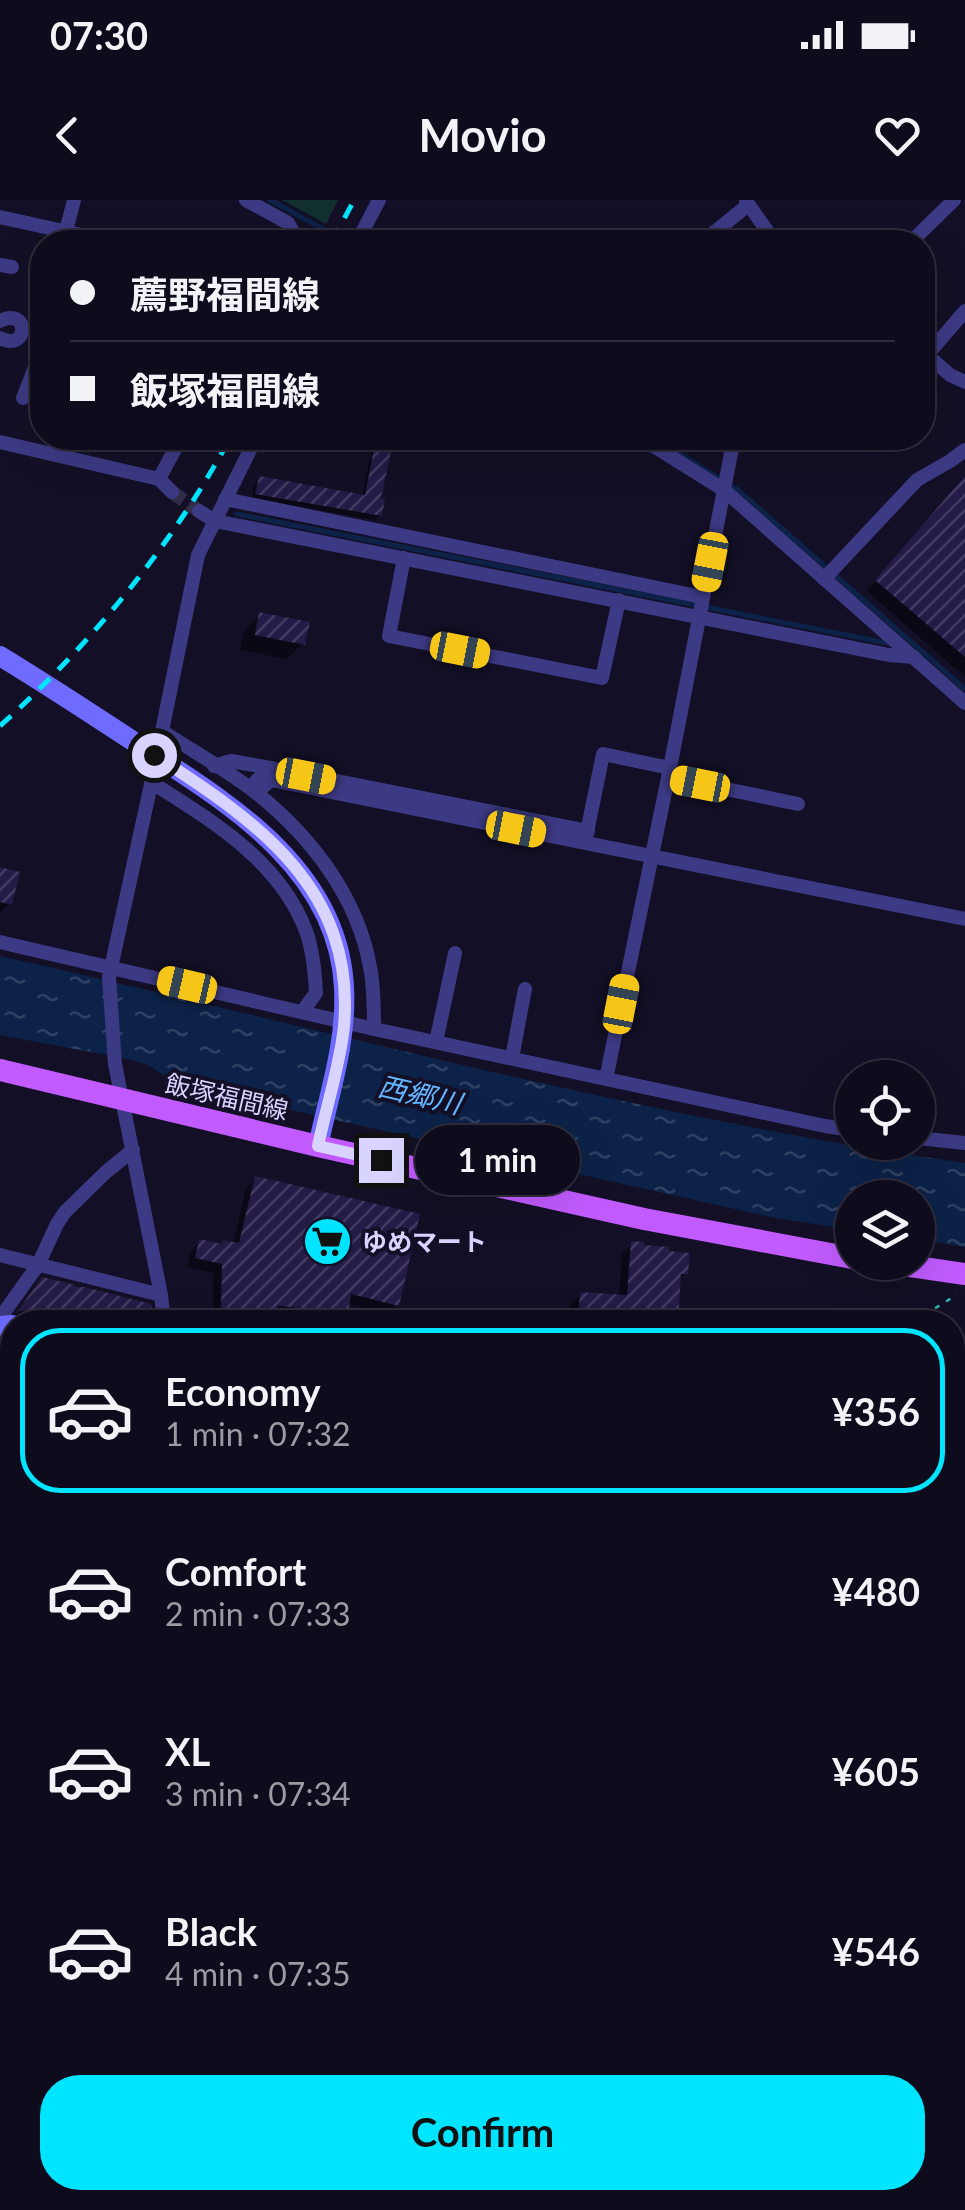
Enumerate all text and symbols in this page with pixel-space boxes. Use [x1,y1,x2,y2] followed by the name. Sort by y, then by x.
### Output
[50,12,148,58] text: 07:30
[40,108,95,163] icon: back
[418,108,547,162] text: Movio
[870,108,925,163] icon: heart
[130,271,320,317] text: 薦野福間線
[130,367,320,413] text: 飯塚福間線
[690,530,730,594] car
[428,630,492,670] car
[132,733,177,778] route start
[274,756,338,796] car
[668,764,732,804] car
[484,809,548,849] car
[154,964,220,1006] car
[601,972,641,1036] car
[835,1060,935,1280] map controls
[835,1060,935,1160] button: locate
[163,1067,291,1125] street label: 飯塚福間線
[375,1068,468,1121] water label: 西郷川
[416,1125,581,1195] callout: 1 min
[359,1138,404,1183] route end
[458,1140,537,1179] text: 1 min
[835,1180,935,1280] button: layers
[301,1215,353,1267] supermarket icon: ゆめマート
[362,1226,487,1256] place label: ゆめマート
[45,1366,135,1456] icon: car
[165,1368,320,1414] text: Economy
[832,1388,920,1434] text: ¥356
[165,1414,351,1453] text: 1 min · 07:32
[45,1546,135,1636] icon: car
[165,1548,306,1594] text: Comfort
[832,1568,920,1614] text: ¥480
[165,1594,351,1633] text: 2 min · 07:33
[45,1726,135,1816] icon: car
[165,1728,210,1774] text: XL
[832,1748,920,1794] text: ¥605
[165,1774,351,1813] text: 3 min · 07:34
[45,1906,135,1996] icon: car
[165,1908,257,1954] text: Black
[832,1928,920,1974] text: ¥546
[165,1954,351,1993] text: 4 min · 07:35
[40,2075,925,2190] button: Confirm

